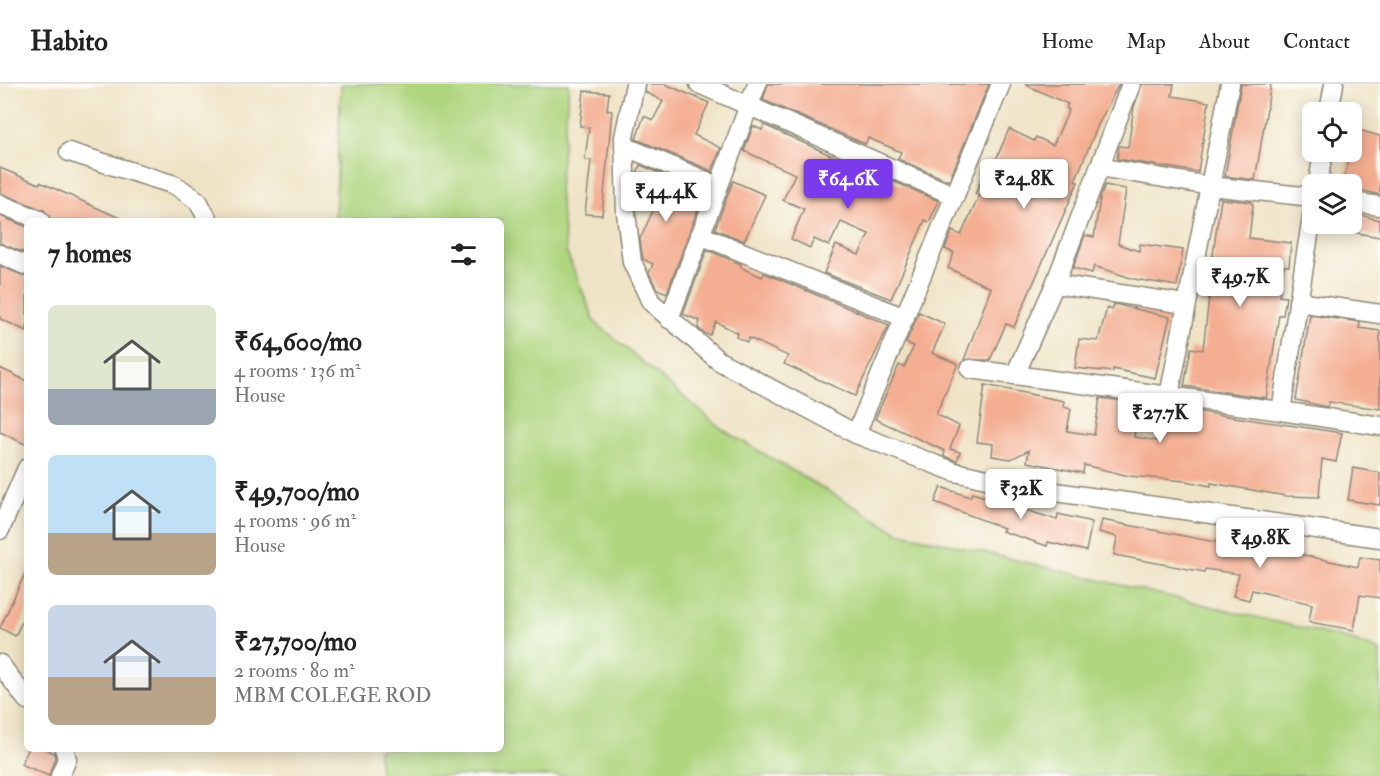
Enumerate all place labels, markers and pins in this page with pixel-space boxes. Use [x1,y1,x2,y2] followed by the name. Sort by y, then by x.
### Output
[799,159,897,210] pin: ₹64.6K
[975,159,1073,210] pin: ₹24.8K
[617,172,715,223] pin: ₹44.4K
[1191,257,1289,308] pin: ₹49.7K
[1111,393,1209,444] pin: ₹27.7K
[985,469,1057,520] pin: ₹32K
[1211,518,1309,569] pin: ₹49.8K

